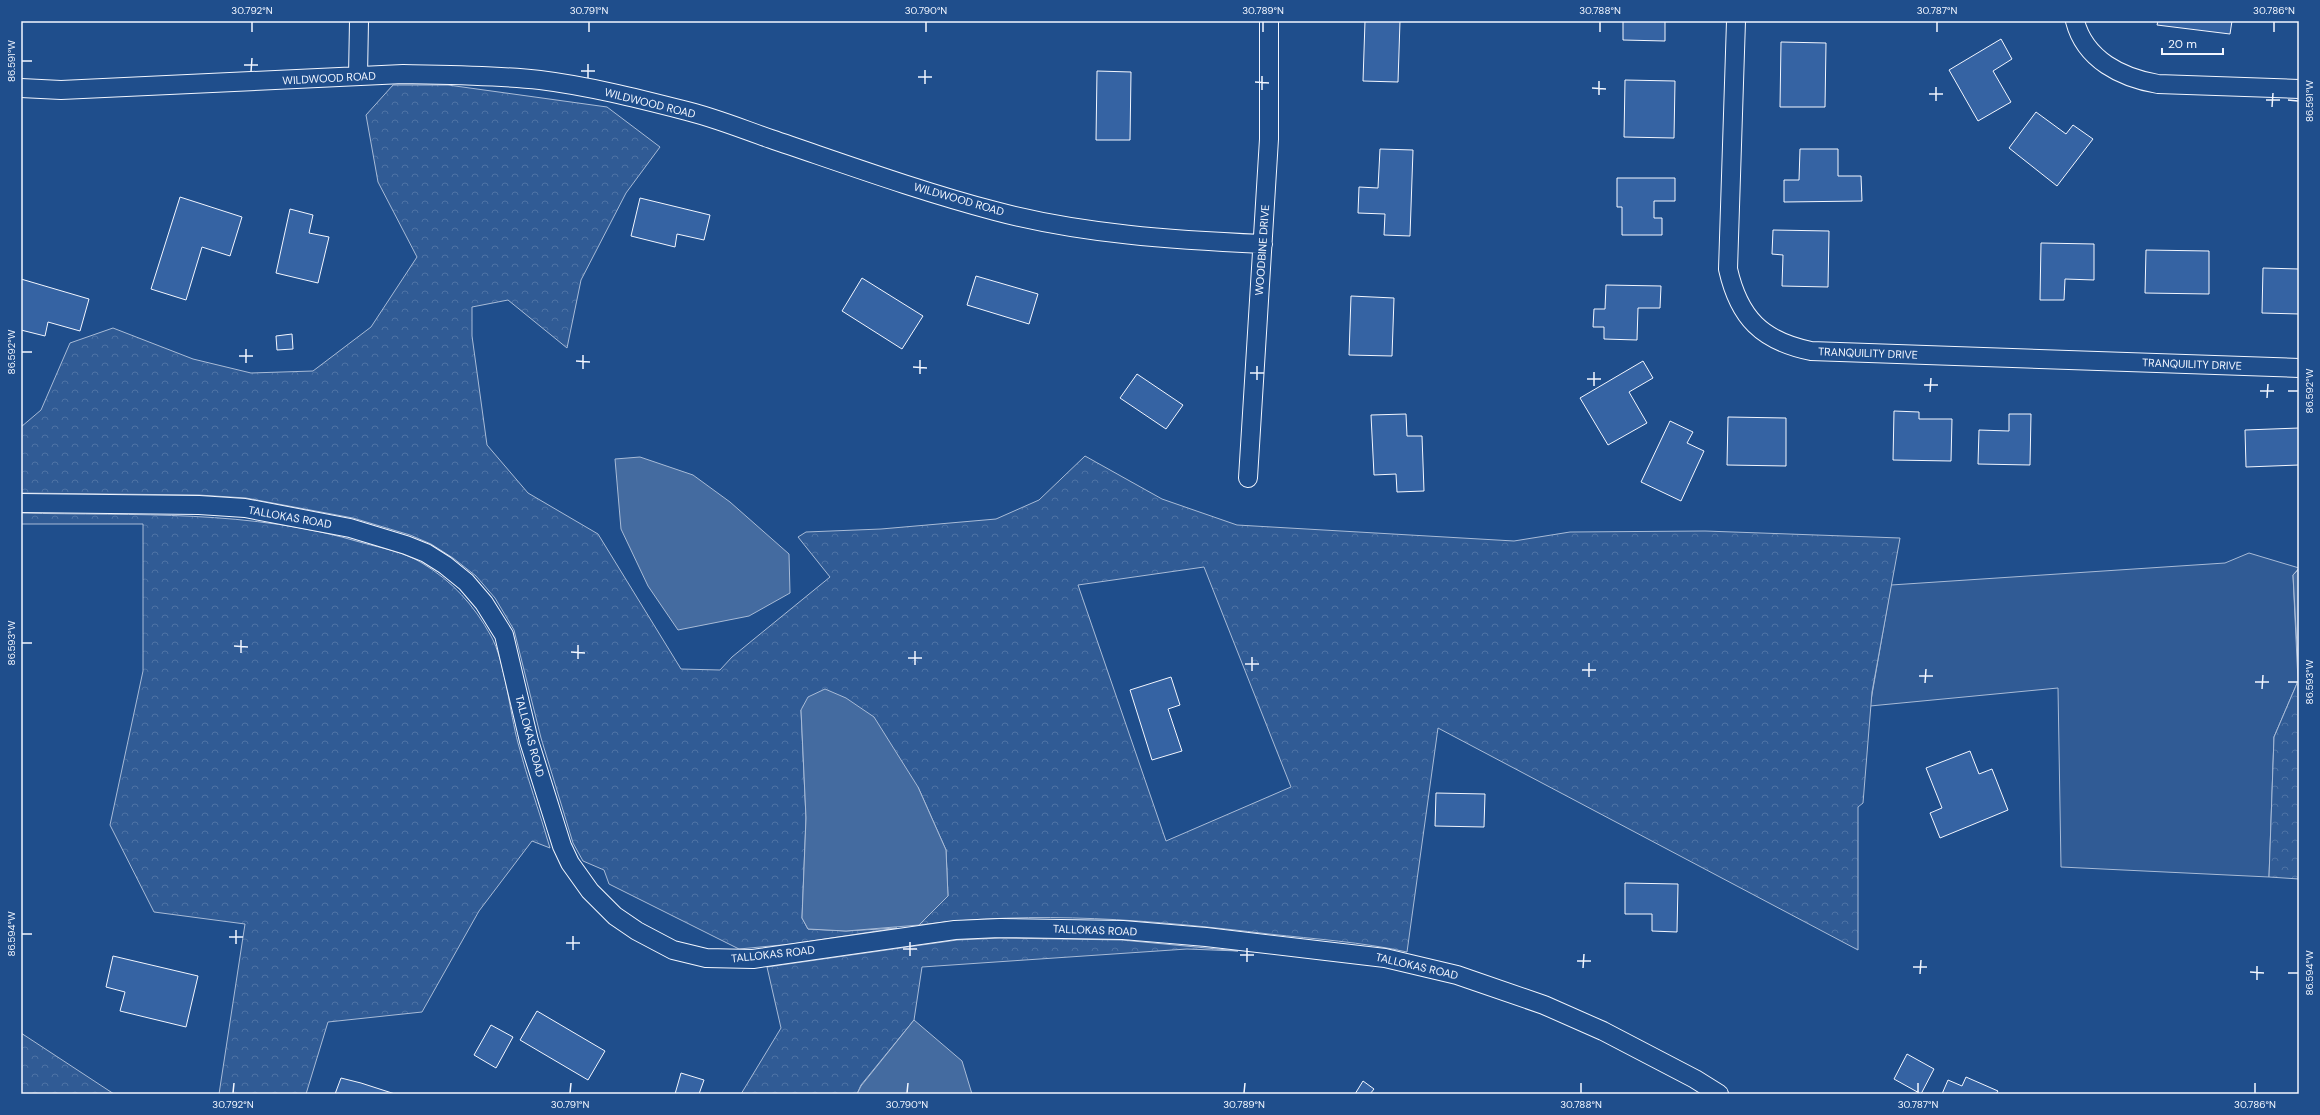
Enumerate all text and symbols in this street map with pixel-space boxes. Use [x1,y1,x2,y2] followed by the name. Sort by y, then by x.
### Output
[231,4,273,17] text: 30.792°N
[570,4,608,17] text: 30.791°N
[905,4,947,17] text: 30.790°N
[1242,4,1284,17] text: 30.789°N
[1579,4,1621,17] text: 30.788°N
[1917,4,1957,17] text: 30.787°N
[2253,4,2295,17] text: 30.786°N
[2162,30,2223,56] scale bar
[2168,36,2197,52] text: 20 m
[5,40,18,82] text: 86.591°W
[282,69,377,87] street label: WILDWOOD ROAD
[2303,80,2316,122] text: 86.591°W
[603,85,698,121] street label: WILDWOOD ROAD
[912,179,1006,219] street label: WILDWOOD ROAD
[1252,204,1272,296] street label: WOODBINE DRIVE
[5,329,18,374] text: 86.592°W
[1818,344,1918,362] street label: TRANQUILITY DRIVE
[2142,355,2242,373] street label: TRANQUILITY DRIVE
[2303,368,2316,413] text: 86.592°W
[247,503,333,531] street label: TALLOKAS ROAD
[5,620,18,665] text: 86.593°W
[2303,659,2316,704] text: 86.593°W
[512,693,548,779] street label: TALLOKAS ROAD
[5,911,18,957] text: 86.594°W
[1053,922,1138,938] street label: TALLOKAS ROAD
[730,943,816,965] street label: TALLOKAS ROAD
[1374,950,1460,982] street label: TALLOKAS ROAD
[2303,950,2316,996] text: 86.594°W
[212,1098,254,1111] text: 30.792°N
[551,1098,589,1111] text: 30.791°N
[886,1098,928,1111] text: 30.790°N
[1223,1098,1265,1111] text: 30.789°N
[1560,1098,1602,1111] text: 30.788°N
[1898,1098,1938,1111] text: 30.787°N
[2234,1098,2276,1111] text: 30.786°N

